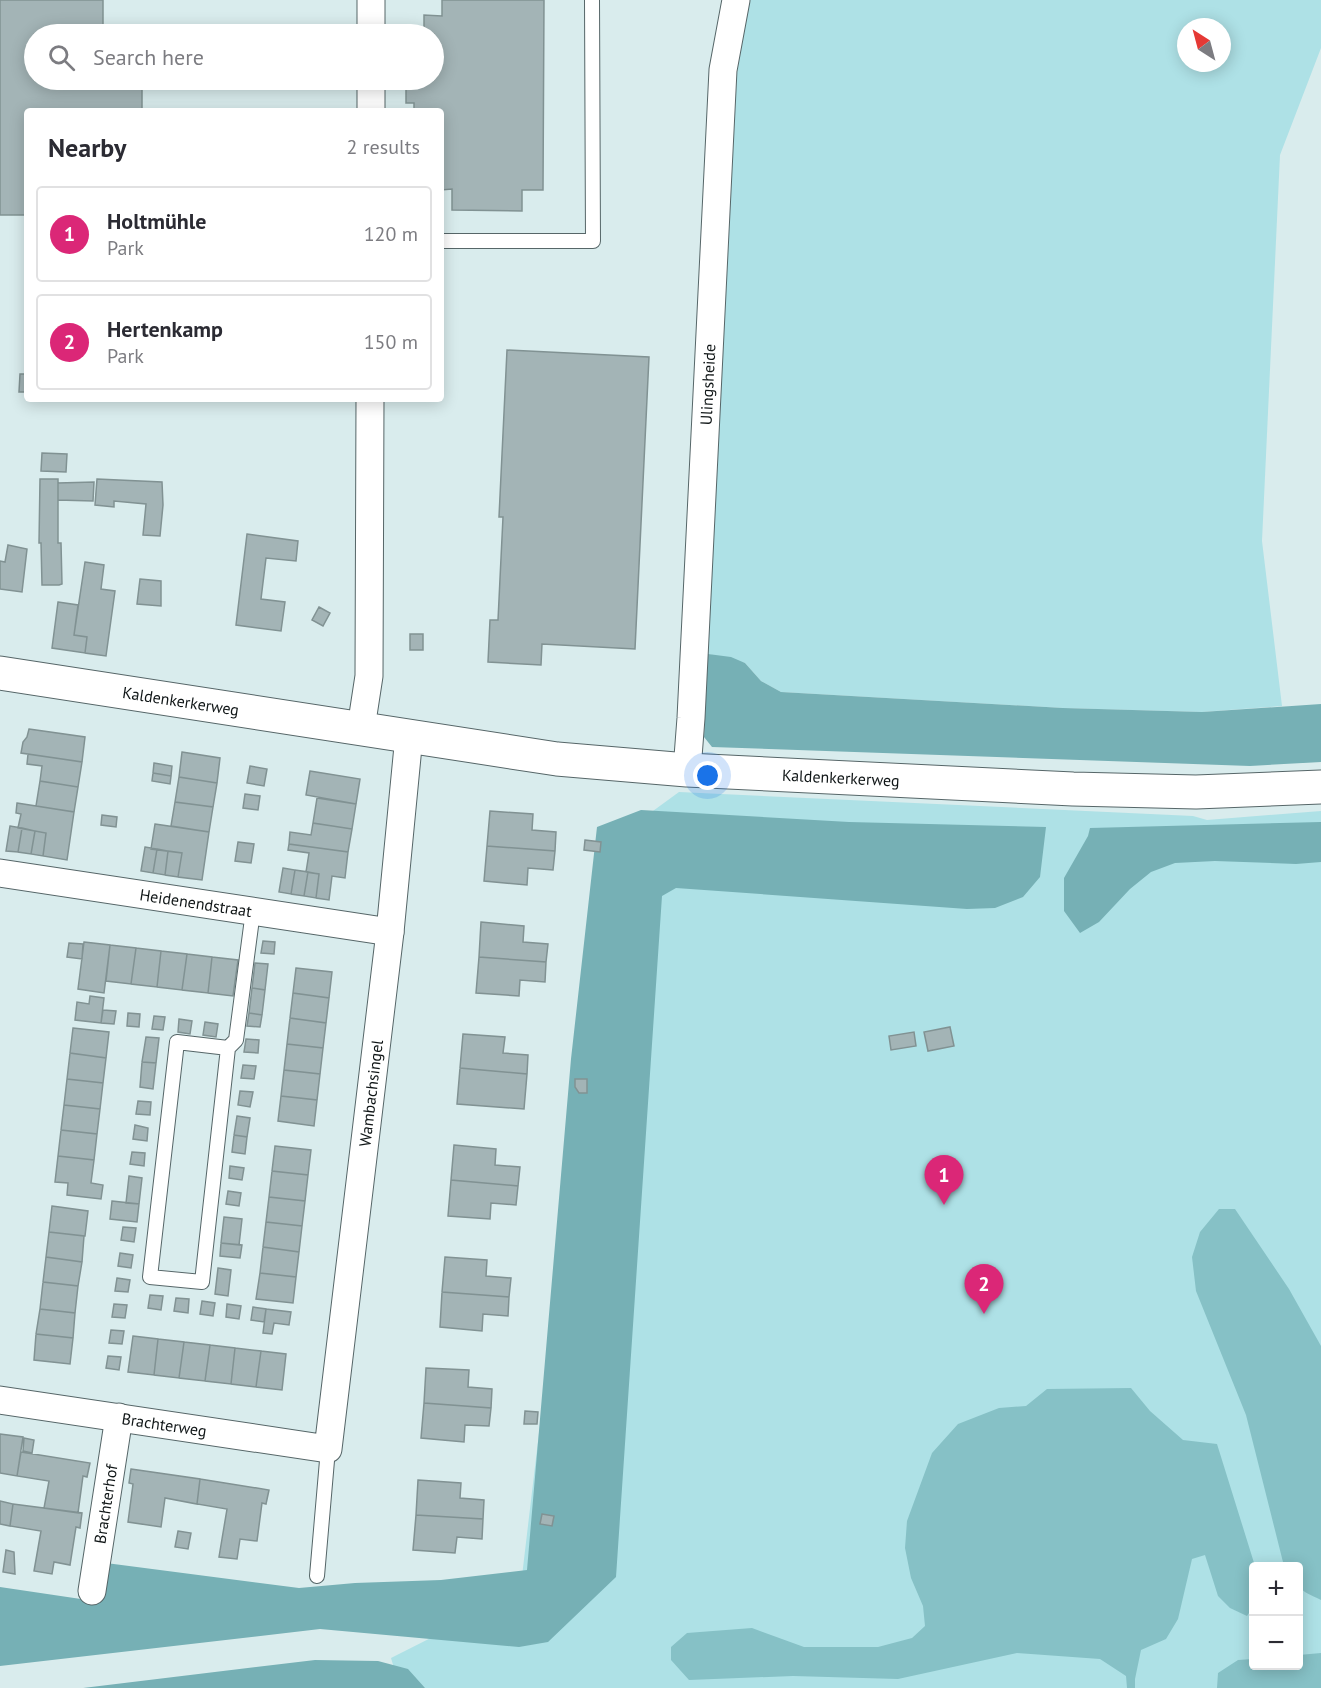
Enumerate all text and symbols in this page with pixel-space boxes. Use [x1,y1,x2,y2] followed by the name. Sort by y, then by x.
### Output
[1177,18,1231,72] north arrow
[24,24,444,90] search box
[45,41,78,74] icon: search
[93,43,204,71] text: Search here
[48,131,126,164] text: Nearby
[347,134,420,160] text: 2 results
[107,207,206,235] text: Holtmühle
[64,221,75,247] text: 1
[364,221,418,247] text: 120 m
[107,235,144,261] text: Park
[107,315,223,343] text: Hertenkamp
[64,329,75,355] text: 2
[364,329,418,355] text: 150 m
[107,343,144,369] text: Park
[695,343,719,426] street label: Ulingsheide
[121,682,241,720] street label: Kaldenkerkerweg
[693,761,722,790] your location
[781,765,900,790] street label: Kaldenkerkerweg
[138,884,254,921] street label: Heidenendstraat
[354,1038,387,1148] street label: Wambachsingel
[924,1156,964,1205] pin: 1
[964,1264,1004,1314] pin: 2
[120,1408,208,1441] street label: Brachterweg
[89,1462,122,1545] street label: Brachterhof
[1249,1562,1303,1670] map controls
[1249,1562,1303,1616] button: +
[1249,1616,1303,1670] button: −

